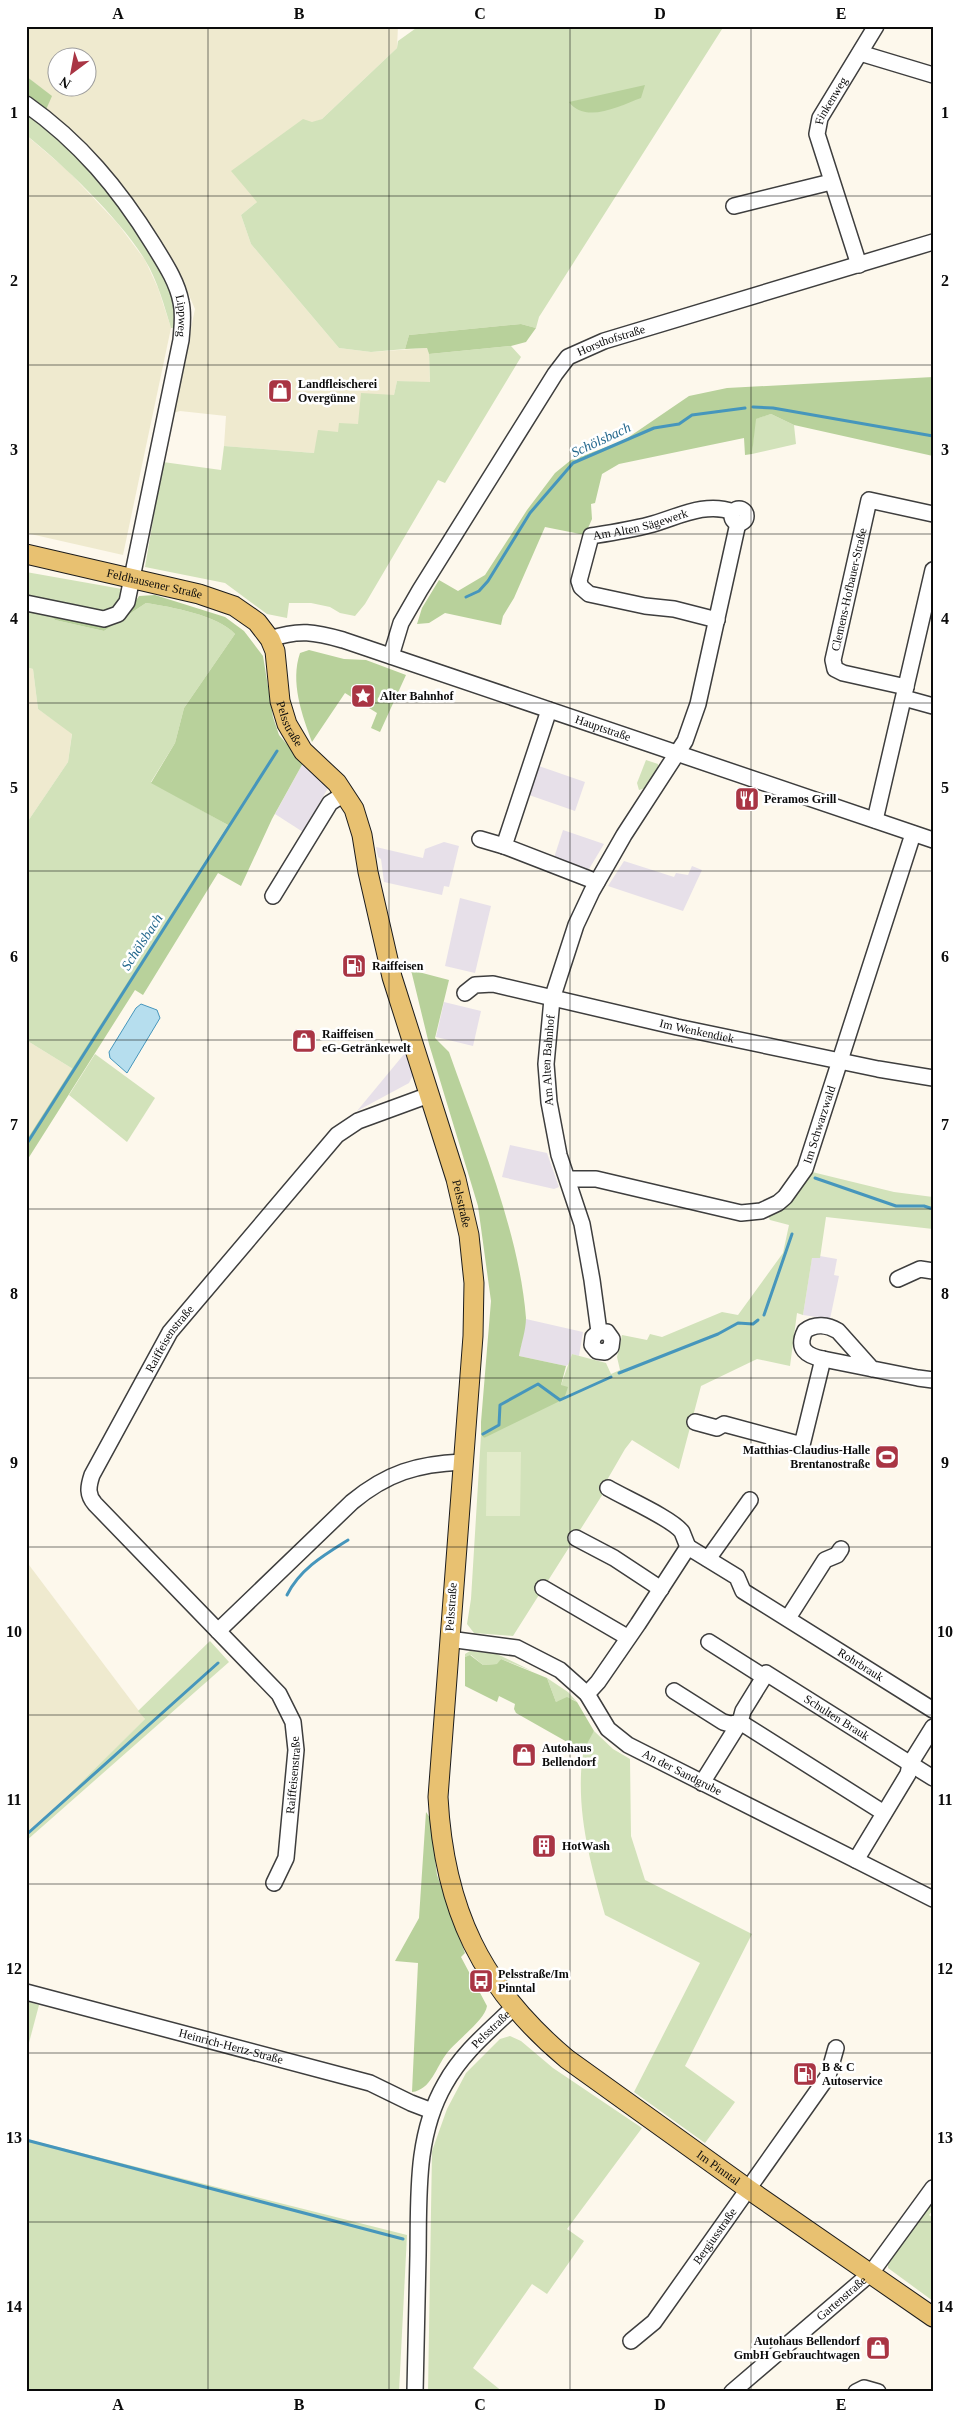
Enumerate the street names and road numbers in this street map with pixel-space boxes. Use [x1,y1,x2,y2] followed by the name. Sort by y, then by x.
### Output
[812,74,850,126] street label: Finkenweg
[173,293,190,338] street label: Lippweg
[575,322,647,359] street label: Horsthofstraße
[592,506,689,543] street label: Am Alten Sägewerk
[828,527,870,652] street label: Clemens-Hofbauer-Straße
[105,566,204,602] street label: Feldhausener Straße
[273,699,306,749] street label: Pelsstraße
[573,712,633,744] street label: Hauptstraße
[539,1014,558,1106] street label: Am Alten Bahnhof
[658,1016,735,1046] street label: Im Wenkendiek
[800,1084,838,1165] street label: Im Schwarzwald
[449,1178,474,1229] street label: Pelsstraße
[142,1302,197,1375] street label: Raiffeisenstraße
[442,1582,460,1632] street label: Pelsstraße
[835,1645,886,1684] street label: Rohrbrauk
[802,1692,872,1743] street label: Schulten Brauk
[283,1736,303,1814] street label: Raiffeisenstraße
[640,1746,724,1798] street label: An der Sandgrube
[468,2007,513,2051] street label: Pelsstraße
[177,2026,285,2067] street label: Heinrich-Hertz-Straße
[694,2147,744,2189] street label: Im Pinntal
[690,2205,739,2267] street label: Bergiusstraße
[814,2273,869,2324] street label: Gartenstraße

